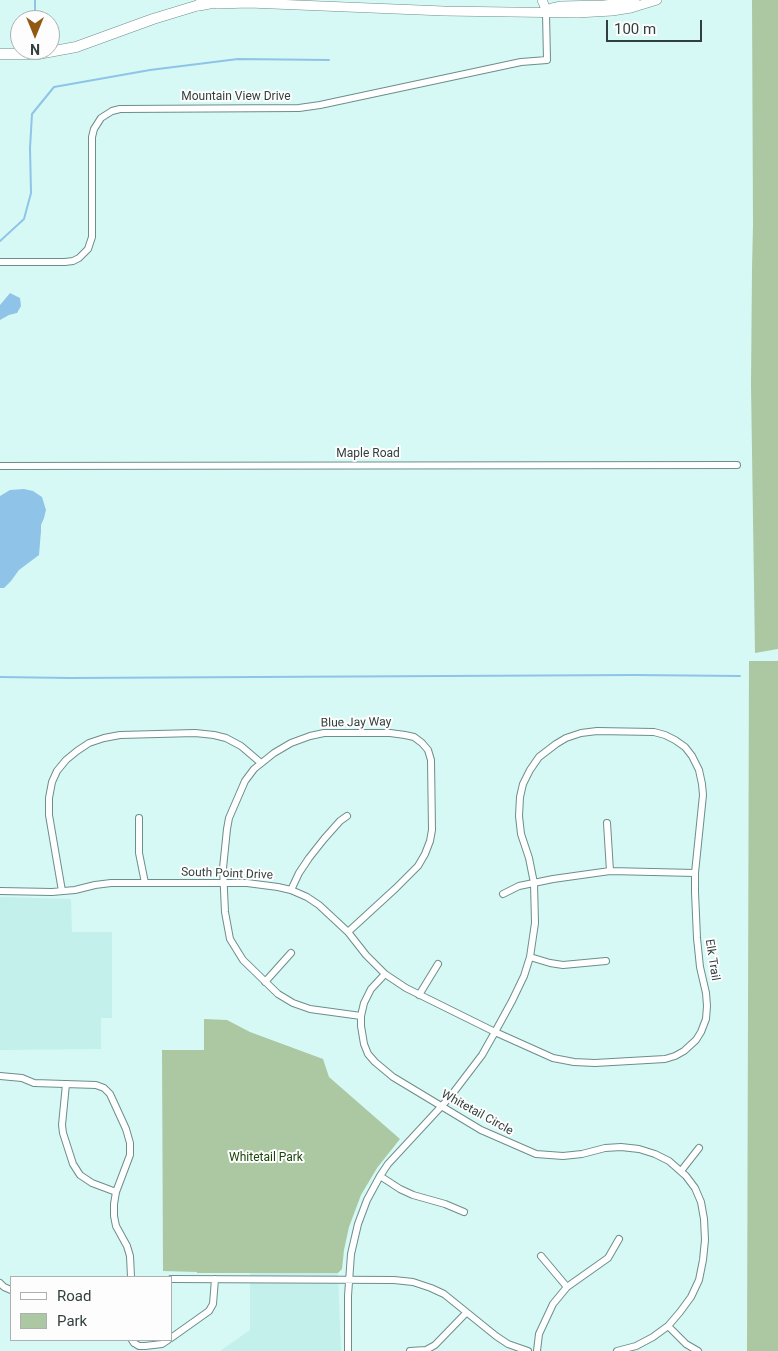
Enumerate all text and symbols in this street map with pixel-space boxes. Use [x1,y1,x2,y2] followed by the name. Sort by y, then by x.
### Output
[10,10,60,60] north arrow
[608,10,704,42] scale bar
[614,20,656,38] text: 100 m
[30,41,40,57] text: N
[181,90,291,104] street label: Mountain View Drive
[336,447,400,461] street label: Maple Road
[321,715,391,731] street label: Blue Jay Way
[181,865,273,883] street label: South Point Drive
[702,938,722,982] street label: Elk Trail
[439,1087,515,1139] street label: Whitetail Circle
[229,1151,303,1165] park label: Whitetail Park
[10,1276,172,1341] legend
[57,1287,91,1305] text: Road
[57,1312,87,1330] text: Park

